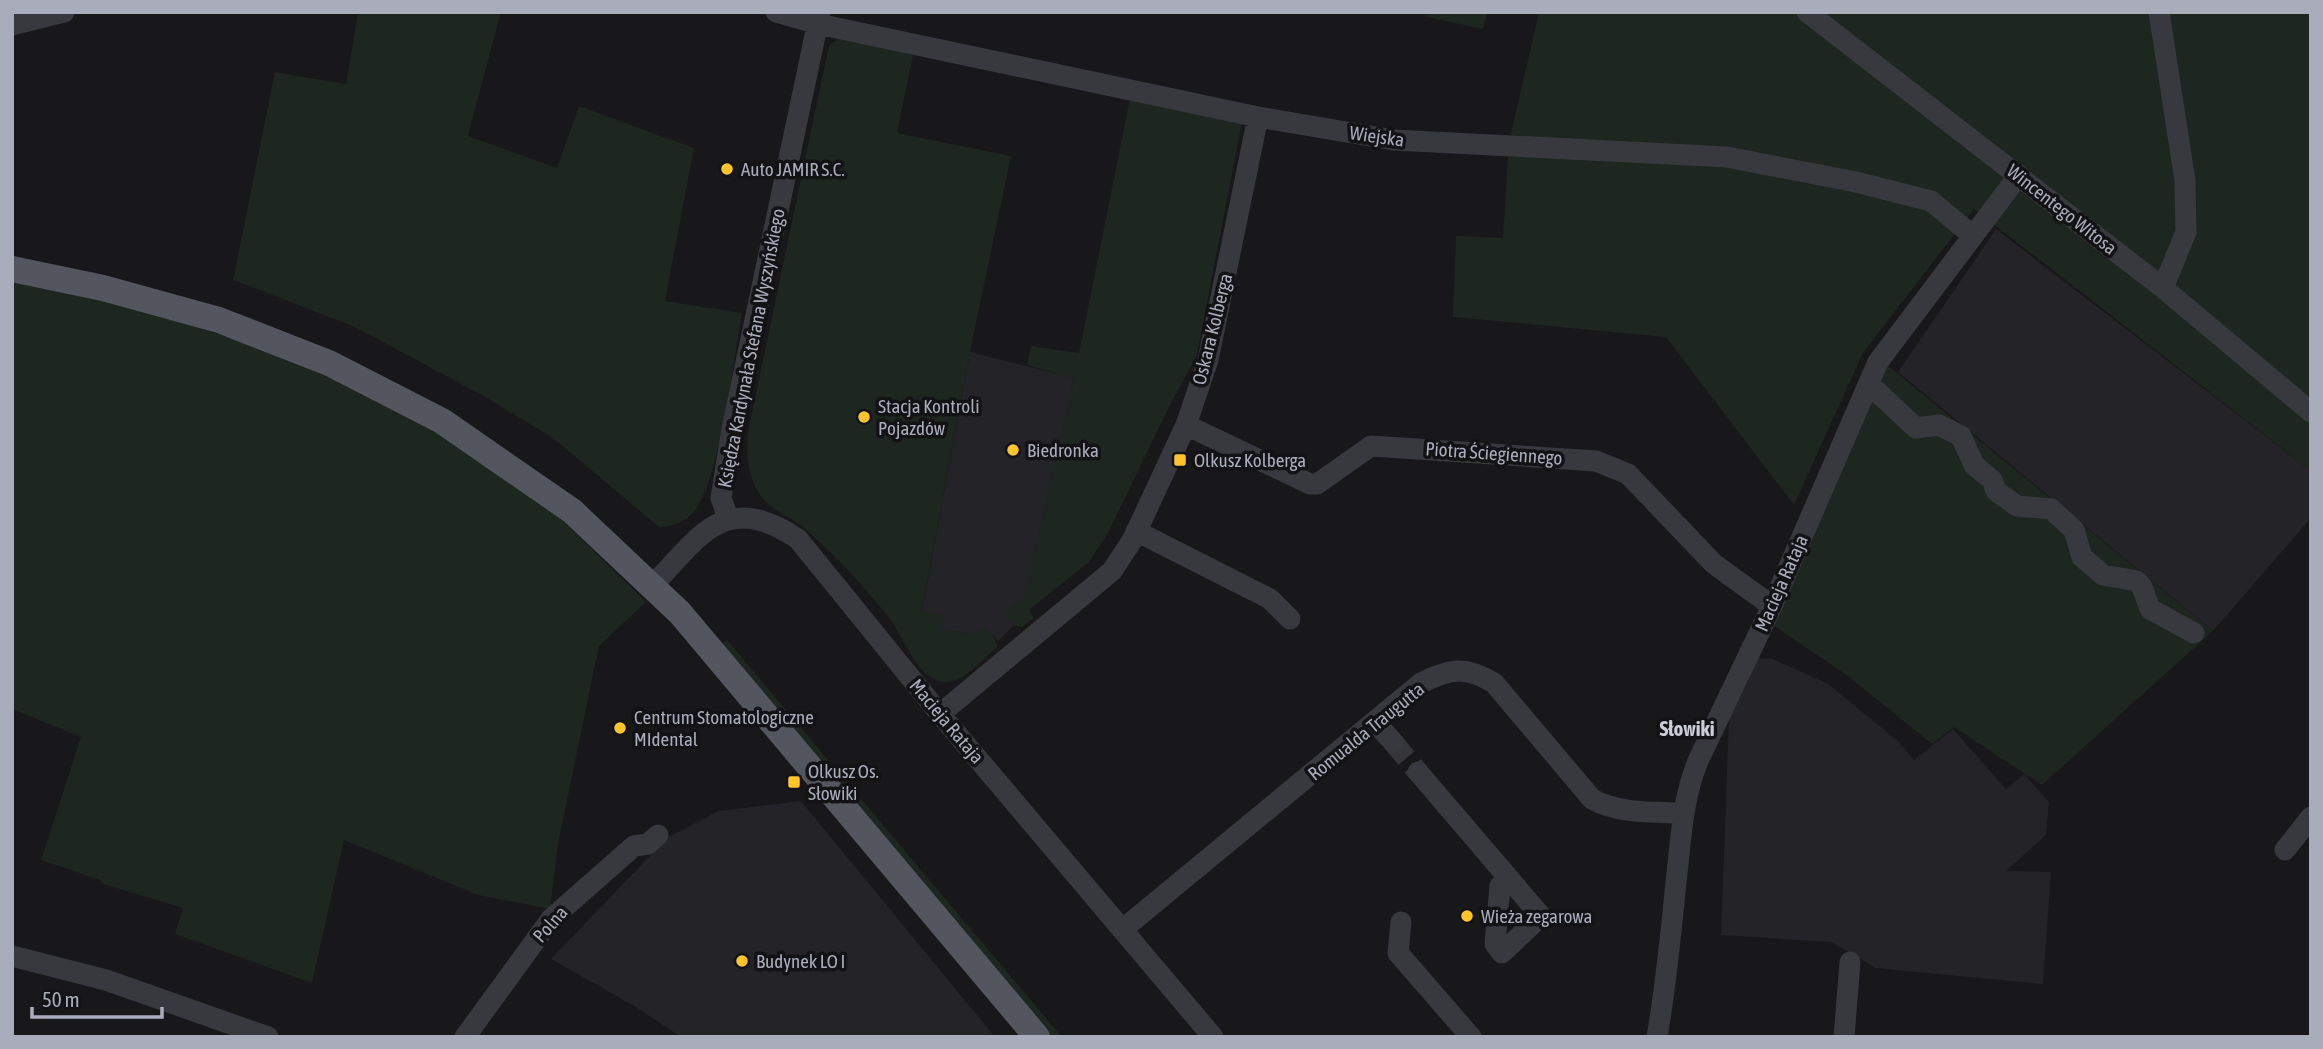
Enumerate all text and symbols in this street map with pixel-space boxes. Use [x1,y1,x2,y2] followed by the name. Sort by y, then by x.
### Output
[1348,121,1406,151] street label: Wiejska
[741,158,845,180] place label: Auto JAMIR S.C.
[2003,159,2121,259] street label: Wincentego Witosa
[719,161,735,177] marker: Auto JAMIR S.C.
[713,206,789,489] street label: Księdza Kardynała Stefana Wyszyńskiego
[1188,271,1236,387] street label: Oskara Kolberga
[878,395,980,439] place label: Stacja Kontroli Pojazdów
[856,409,872,425] marker: Stacja Kontroli Pojazdów
[1425,437,1563,469] street label: Piotra Ściegiennego
[1027,439,1099,461] place label: Biedronka
[1005,442,1021,458] marker: Biedronka
[1194,449,1306,471] place label: Olkusz Kolberga
[1172,452,1188,468] marker: Olkusz Kolberga
[1750,531,1812,635] street label: Macieja Rataja
[905,674,989,768] street label: Macieja Rataja
[1304,677,1428,785] street label: Romualda Traugutta
[634,706,814,750] place label: Centrum Stomatologiczne MIdental
[1659,716,1715,740] district label: Słowiki
[612,720,628,736] marker: Centrum Stomatologiczne MIdental
[808,760,879,804] place label: Olkusz Os. Słowiki
[786,774,802,790] marker: Olkusz Os. Słowiki
[528,901,572,947] street label: Polna
[1481,905,1592,927] place label: Wieża zegarowa
[1459,908,1475,924] marker: Wieża zegarowa
[756,950,845,972] place label: Budynek LO I
[734,953,750,969] marker: Budynek LO I
[32,976,161,1020] scale bar
[42,987,80,1011] text: 50 m

